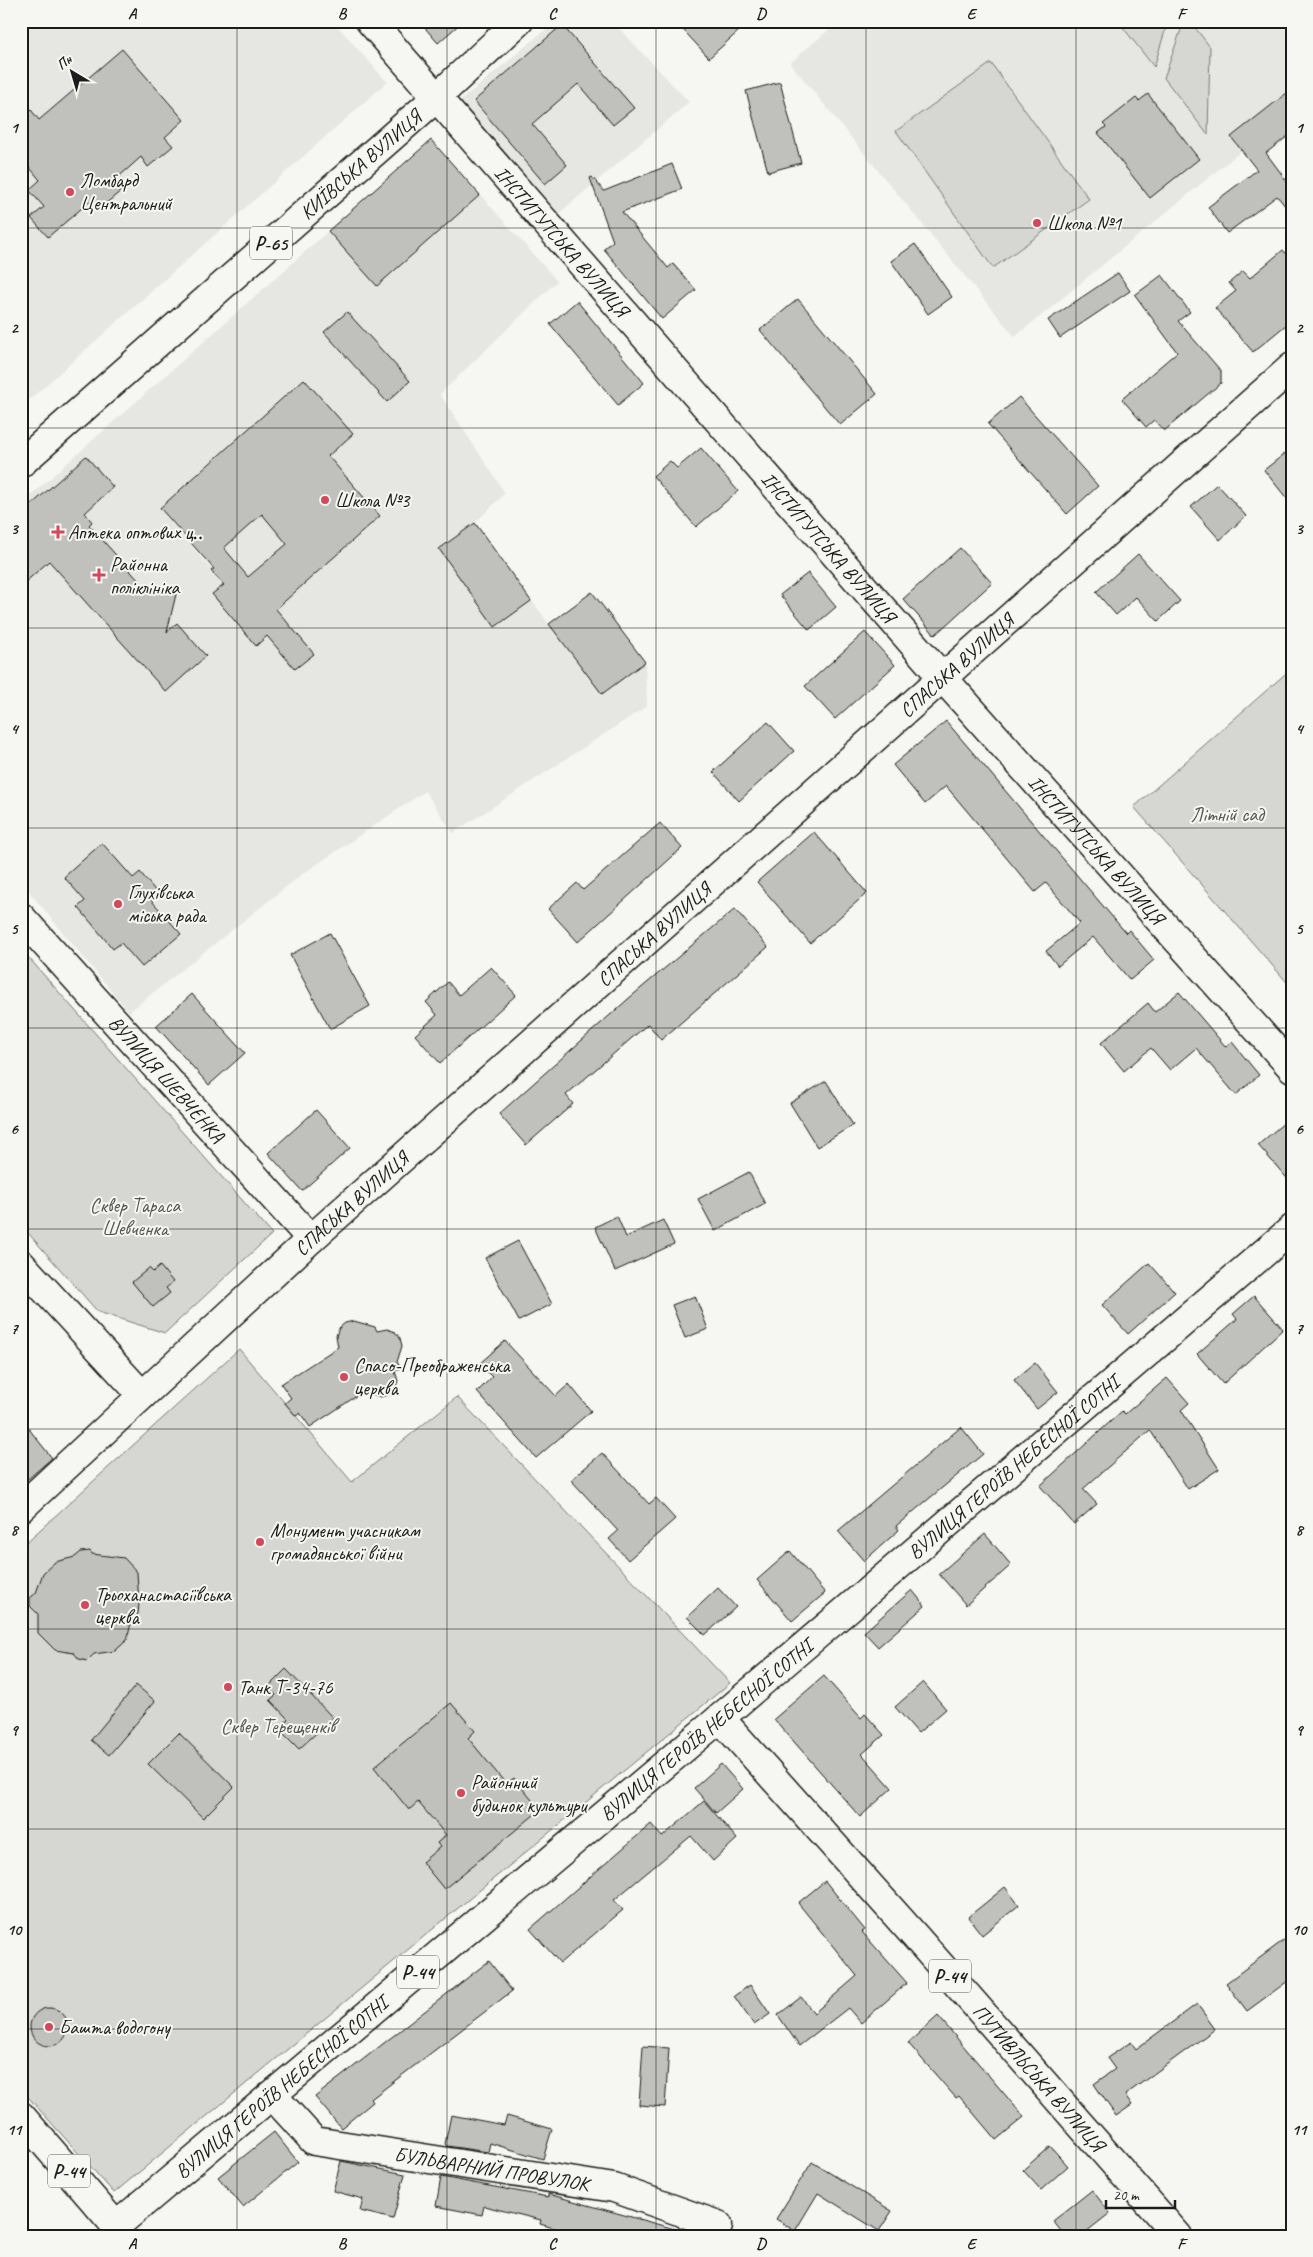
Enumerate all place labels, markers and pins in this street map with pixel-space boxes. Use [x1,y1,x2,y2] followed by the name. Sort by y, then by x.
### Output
[80,168,173,216] place label: Ломбард Центральний
[64,186,76,198] marker: Ломбард Центральний
[1047,211,1122,236] place label: Школа №1
[1031,217,1043,229] marker: Школа №1
[335,488,411,513] place label: Школа №3
[319,494,331,506] marker: Школа №3
[68,520,203,545] place label: Аптека оптових ц‥
[52,526,64,538] marker: Аптека оптових ц‥
[110,552,181,600] place label: Районна поліклініка
[92,568,106,582] marker: Районна поліклініка
[128,880,207,928] place label: Глухівська міська рада
[112,898,124,910] marker: Глухівська міська рада
[354,1353,512,1401] place label: Спасо-Преображенська церква
[338,1371,350,1383] marker: Спасо-Преображенська церква
[270,1518,421,1566] place label: Монумент учасникам громадянської війни
[254,1536,266,1548] marker: Монумент учасникам громадянської війни
[95,1582,232,1630] place label: Трьоханастасіївська церква
[79,1599,91,1611] marker: Трьоханастасіївська церква
[238,1675,334,1700] place label: Танк Т-34-76
[222,1681,234,1693] marker: Танк Т-34-76
[471,1770,588,1818] place label: Районний будинок культури
[455,1787,467,1799] marker: Районний будинок культури
[59,2015,172,2040] place label: Башта водогону
[43,2021,55,2033] marker: Башта водогону

